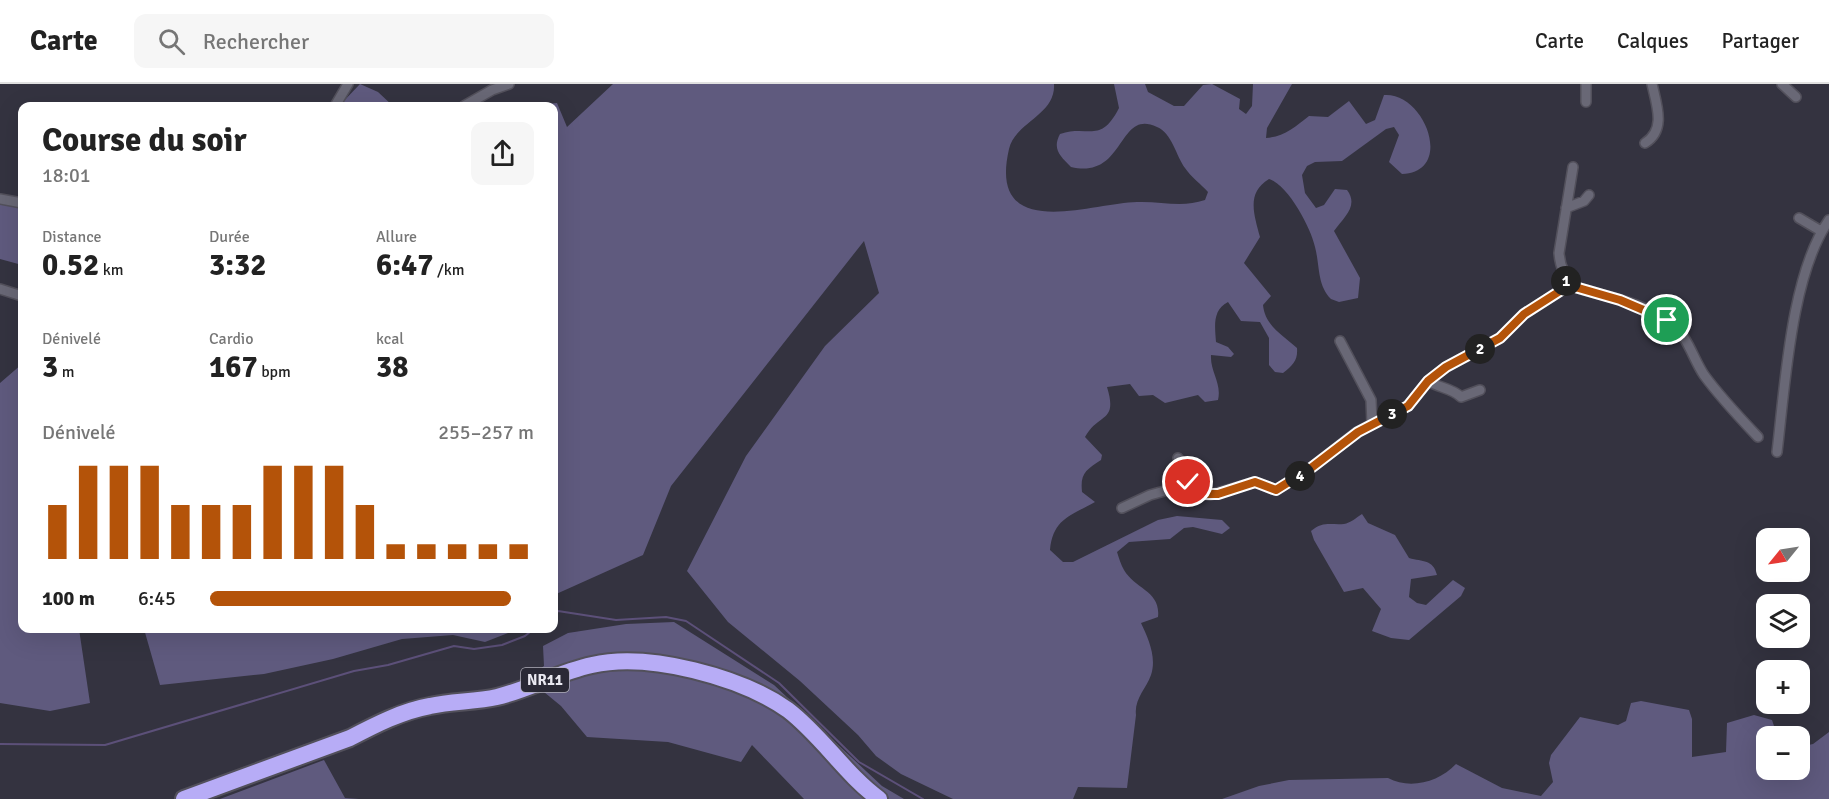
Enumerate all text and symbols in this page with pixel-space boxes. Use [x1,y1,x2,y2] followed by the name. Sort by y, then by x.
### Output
[134,14,554,68] search box
[30,24,98,58] text: Carte
[155,25,188,58] icon: search
[203,28,309,55] text: Rechercher
[1535,28,1584,54] text: Carte
[1617,28,1688,54] text: Calques
[1721,28,1799,54] text: Partager
[42,120,247,161] text: Course du soir
[471,122,534,185] button: share
[42,163,91,188] text: 18:01
[42,227,102,247] text: Distance
[209,227,250,247] text: Durée
[376,227,417,247] text: Allure
[42,247,99,284] text: 0.52
[209,247,266,284] text: 3:32
[376,247,433,284] text: 6:47
[99,260,124,280] text: km
[433,260,465,280] text: /km
[1551,266,1581,296] pin: 1
[1562,271,1570,291] text: 1
[1641,294,1692,345] pin
[1650,303,1683,336] icon: arrive
[42,329,101,349] text: Dénivelé
[209,329,254,349] text: Cardio
[376,329,404,349] text: kcal
[1465,334,1495,364] pin: 2
[1476,339,1484,359] text: 2
[42,349,58,386] text: 3
[209,349,258,386] text: 167
[376,349,408,386] text: 38
[58,362,74,382] text: m
[258,362,291,382] text: bpm
[1377,399,1407,429] pin: 3
[1388,404,1396,424] text: 3
[42,420,116,445] text: Dénivelé
[438,420,534,445] text: 255–257 m
[1162,456,1213,507] pin
[1285,461,1315,491] pin: 4
[1171,465,1204,498] icon: check
[1296,466,1304,486] text: 4
[1756,528,1810,582] north arrow
[1756,528,1810,780] map controls
[42,586,95,611] text: 100 m
[138,586,176,611] text: 6:45
[1756,594,1810,648] button: layers
[1756,660,1810,714] button: +
[521,668,569,692] road number: NR11
[1756,726,1810,780] button: −

